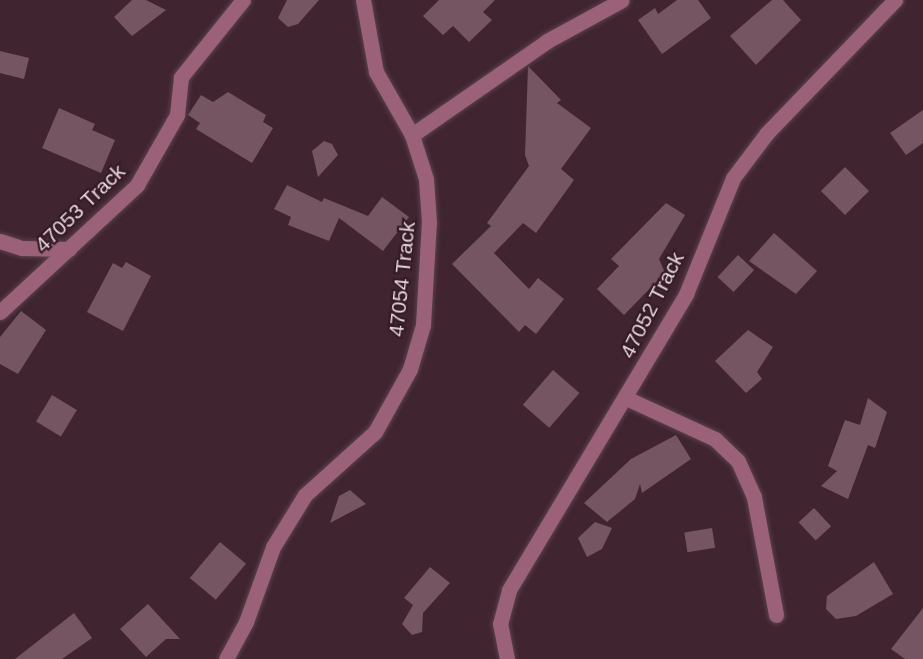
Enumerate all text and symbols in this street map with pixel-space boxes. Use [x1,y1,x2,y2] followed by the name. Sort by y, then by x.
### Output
[30,159,130,257] street label: 47053 Track
[383,220,421,338] street label: 47054 Track
[614,248,690,362] street label: 47052 Track

